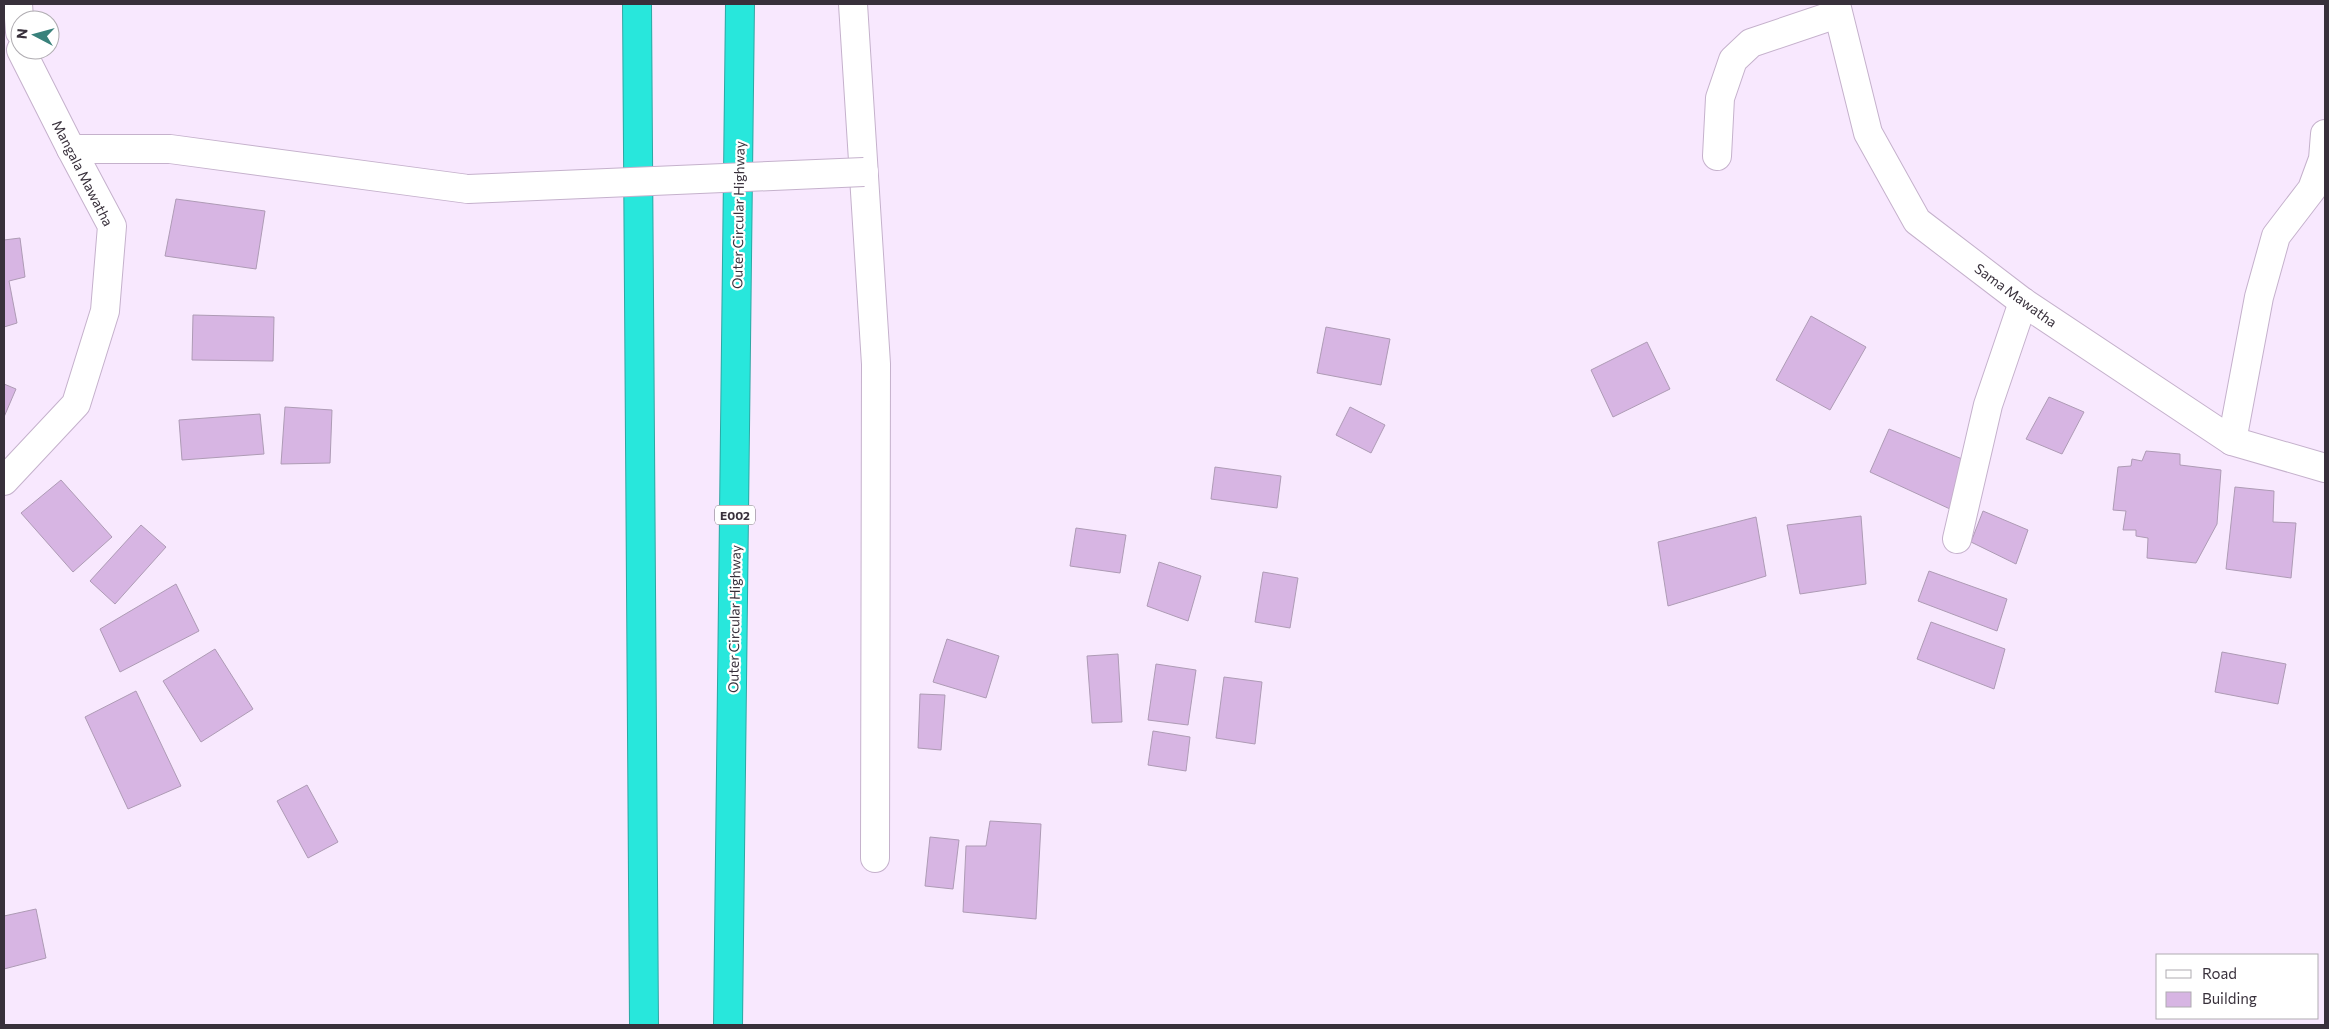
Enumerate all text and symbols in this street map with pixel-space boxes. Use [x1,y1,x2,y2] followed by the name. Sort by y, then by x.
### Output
[10,10,60,60] north arrow
[13,27,31,40] text: N
[49,117,117,229] street label: Mangala Mawatha
[728,141,748,289] street label: Outer Circular Highway
[1972,259,2060,331] street label: Sama Mawatha
[715,506,755,524] road number: E002
[724,545,744,693] street label: Outer Circular Highway
[2156,954,2319,1019] legend
[2202,964,2237,982] text: Road
[2202,989,2257,1007] text: Building

